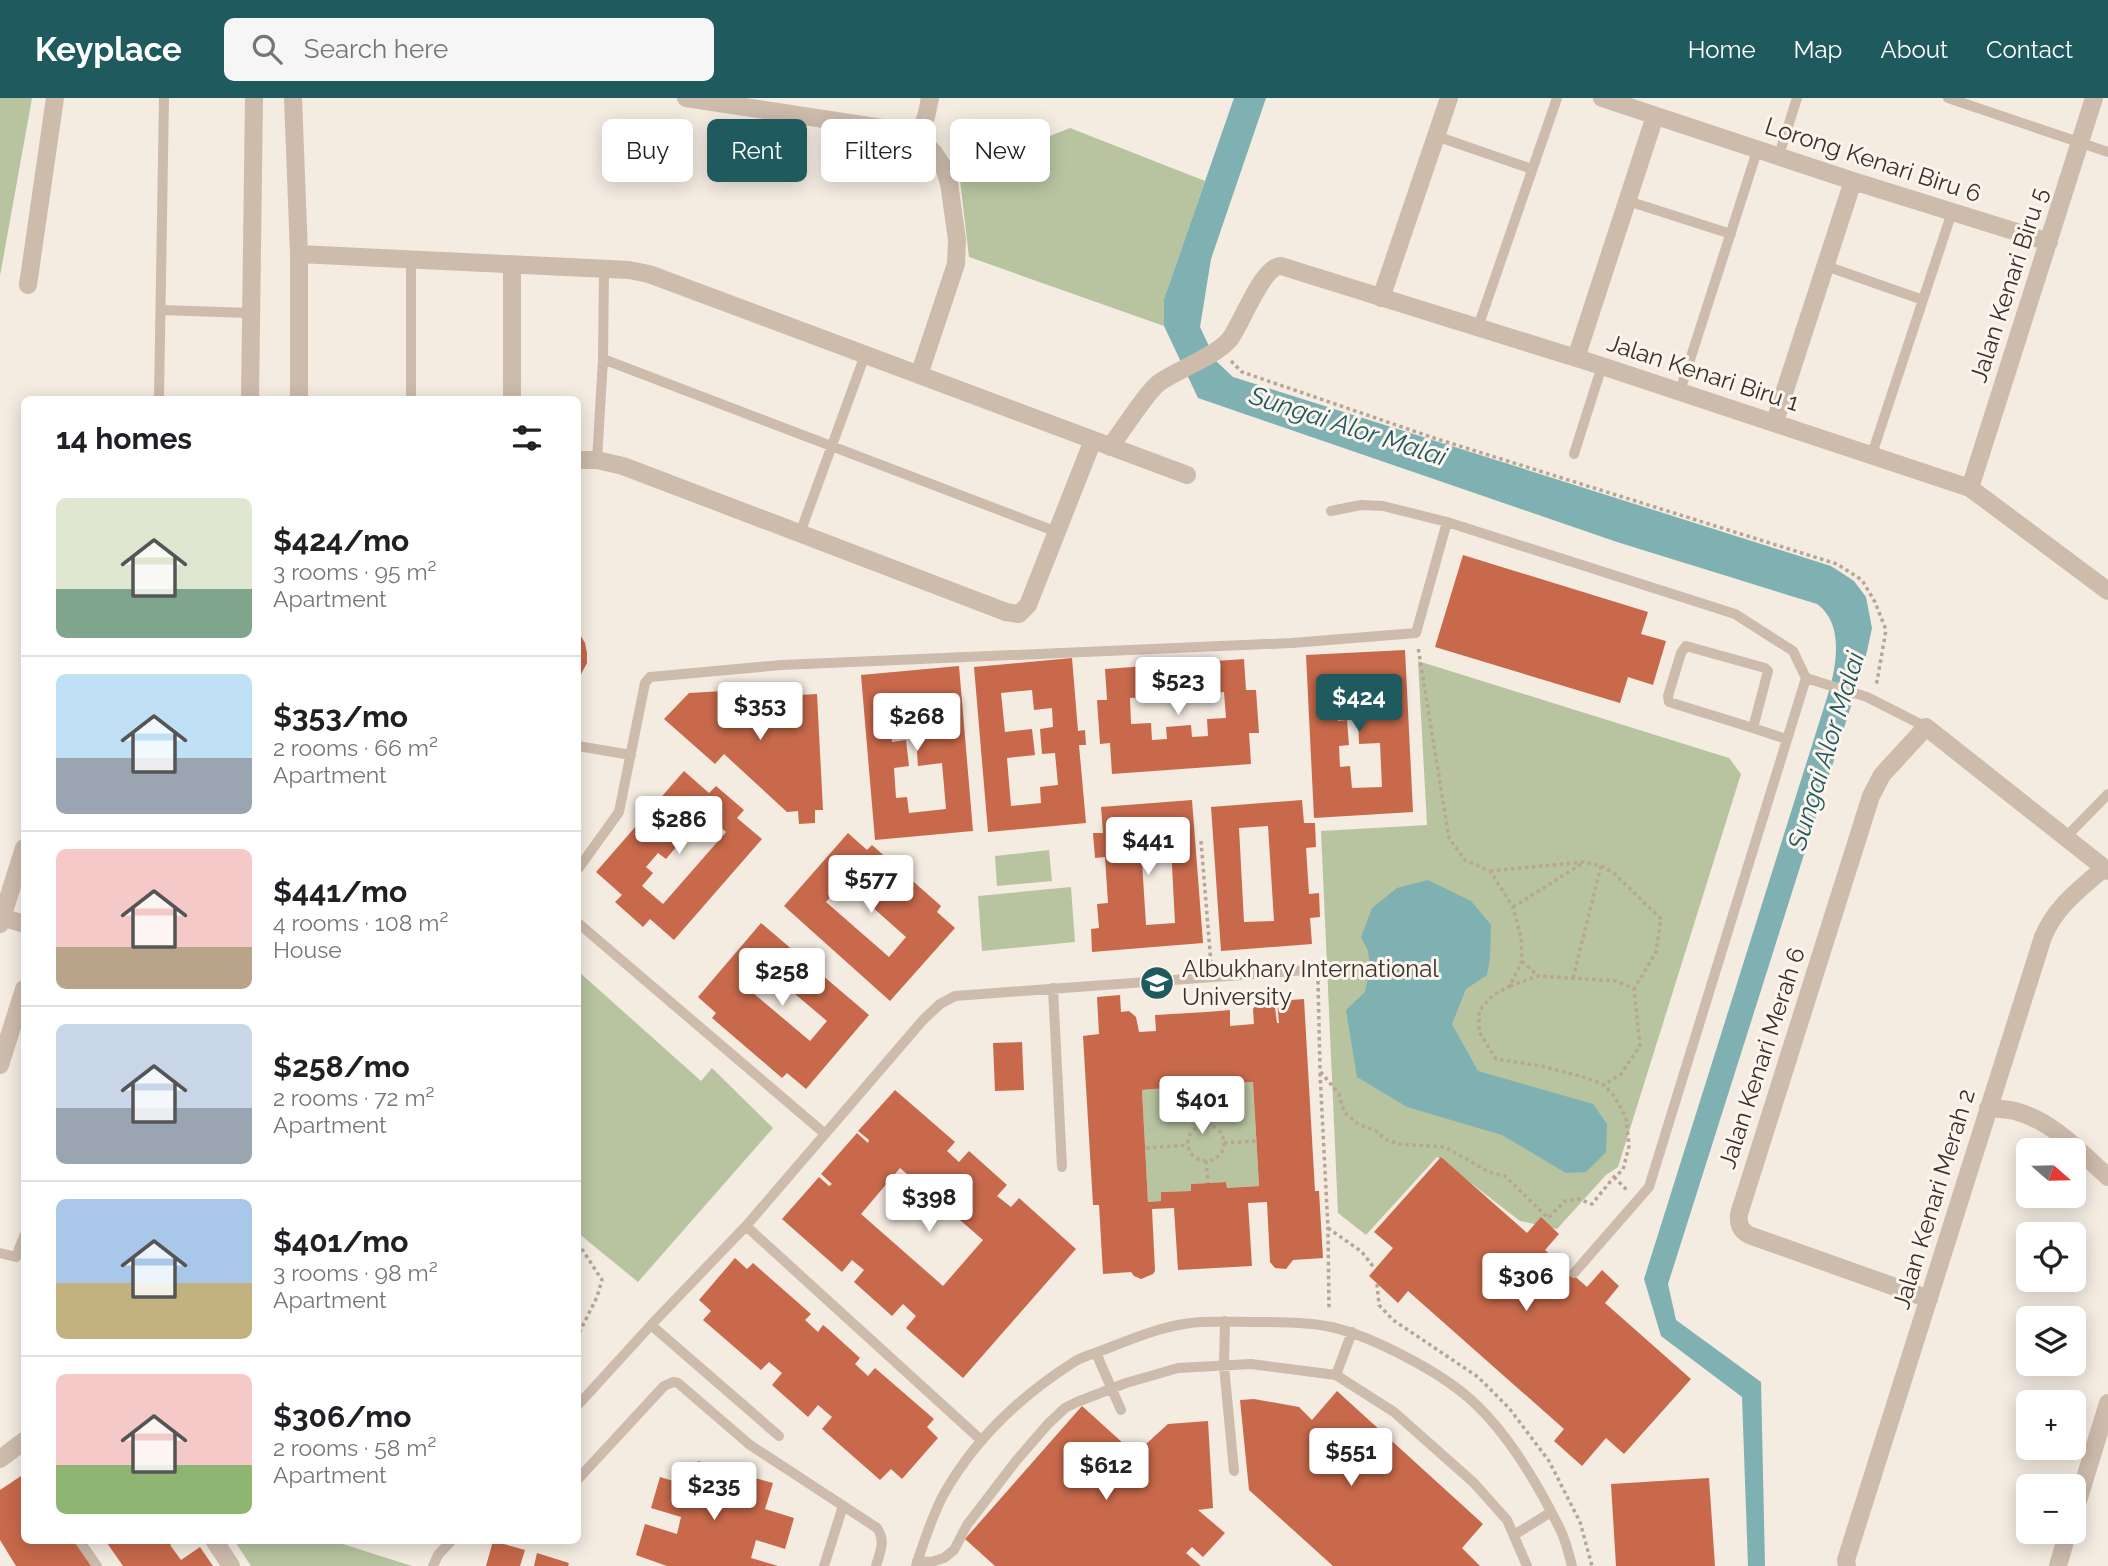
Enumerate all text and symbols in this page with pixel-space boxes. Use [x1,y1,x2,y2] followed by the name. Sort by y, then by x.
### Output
[224,18,714,81] search box
[35,30,182,69] text: Keyplace
[248,30,286,68] icon: search
[304,34,448,64] text: Search here
[1688,35,1756,64] text: Home
[1794,35,1842,64] text: Map
[1880,35,1948,64] text: About
[1986,35,2073,64] text: Contact
[1761,111,1985,208] street label: Lorong Kenari Biru 6
[602,119,693,182] chip: Buy
[707,119,807,182] chip: Rent
[821,119,936,182] chip: Filters
[950,119,1050,182] chip: New
[1963,184,2054,386] street label: Jalan Kenari Biru 5
[1604,328,1803,417] street label: Jalan Kenari Biru 1
[1245,380,1452,472] water label: Sungai Alor Malai
[508,419,546,457] icon: filters
[56,421,192,456] text: 14 homes
[273,523,409,558] text: $424/mo
[112,526,196,610] icon: home
[273,558,436,585] text: 3 rooms · 95 m²
[273,585,387,612] text: Apartment
[1781,647,1871,854] water label: Sungai Alor Malai
[1137,658,1219,717] pin: $523
[1151,666,1205,693] text: $523
[1318,674,1400,734] pin: $424
[719,682,801,742] pin: $353
[1332,683,1386,710] text: $424
[734,691,786,718] text: $353
[876,694,958,753] pin: $268
[273,699,408,734] text: $353/mo
[112,702,196,786] icon: home
[889,702,945,729] text: $268
[273,734,438,761] text: 2 rooms · 66 m²
[273,761,387,788] text: Apartment
[638,796,720,856] pin: $286
[651,805,707,832] text: $286
[1107,818,1189,877] pin: $441
[1122,826,1174,853] text: $441
[830,856,912,915] pin: $577
[844,864,898,891] text: $577
[273,874,407,909] text: $441/mo
[112,877,196,961] icon: home
[273,909,448,936] text: 4 rooms · 108 m²
[273,936,342,963] text: House
[1712,944,1811,1172] street label: Jalan Kenari Merah 6
[741,948,823,1008] pin: $258
[1182,954,1439,1011] place label: Albukhary International University
[755,957,809,984] text: $258
[1138,964,1176,1002] school or university icon: Albukhary International University
[273,1049,410,1084] text: $258/mo
[112,1052,196,1136] icon: home
[1161,1076,1243,1136] pin: $401
[273,1084,434,1111] text: 2 rooms · 72 m²
[1175,1085,1229,1112] text: $401
[1886,1085,1981,1312] street label: Jalan Kenari Merah 2
[273,1111,387,1138] text: Apartment
[2016,1138,2086,1208] north arrow
[2016,1138,2086,1544] map controls
[888,1174,970,1234] pin: $398
[902,1183,956,1210] text: $398
[2016,1222,2086,1292] button: locate
[273,1224,408,1259] text: $401/mo
[112,1227,196,1311] icon: home
[1485,1254,1567,1313] pin: $306
[273,1259,438,1286] text: 3 rooms · 98 m²
[1498,1262,1554,1289] text: $306
[273,1286,387,1313] text: Apartment
[2016,1306,2086,1376] button: layers
[2016,1390,2086,1460] button: +
[273,1399,411,1434] text: $306/mo
[112,1402,196,1486] icon: home
[1310,1428,1392,1488] pin: $551
[273,1434,436,1461] text: 2 rooms · 58 m²
[1325,1437,1377,1464] text: $551
[1065,1442,1147,1502] pin: $612
[1080,1451,1132,1478] text: $612
[273,1461,387,1488] text: Apartment
[673,1462,755,1522] pin: $235
[687,1471,741,1498] text: $235
[2016,1474,2086,1544] button: −

